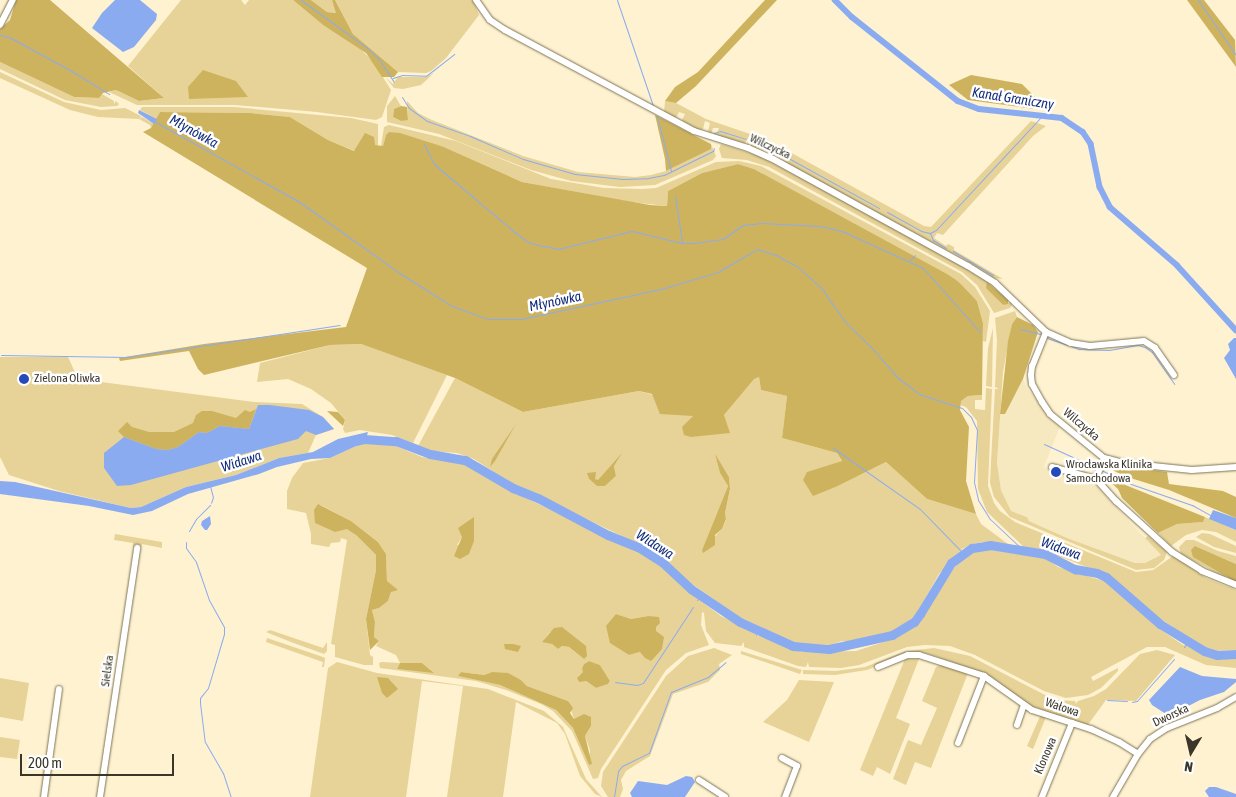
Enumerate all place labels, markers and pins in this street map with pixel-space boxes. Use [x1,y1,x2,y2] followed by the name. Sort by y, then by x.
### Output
[34,372,100,386] place label: Zielona Oliwka
[18,373,30,385] marker: Zielona Oliwka
[1066,458,1152,486] place label: Wrocławska Klinika Samochodowa
[1050,466,1062,478] marker: Wrocławska Klinika Samochodowa

